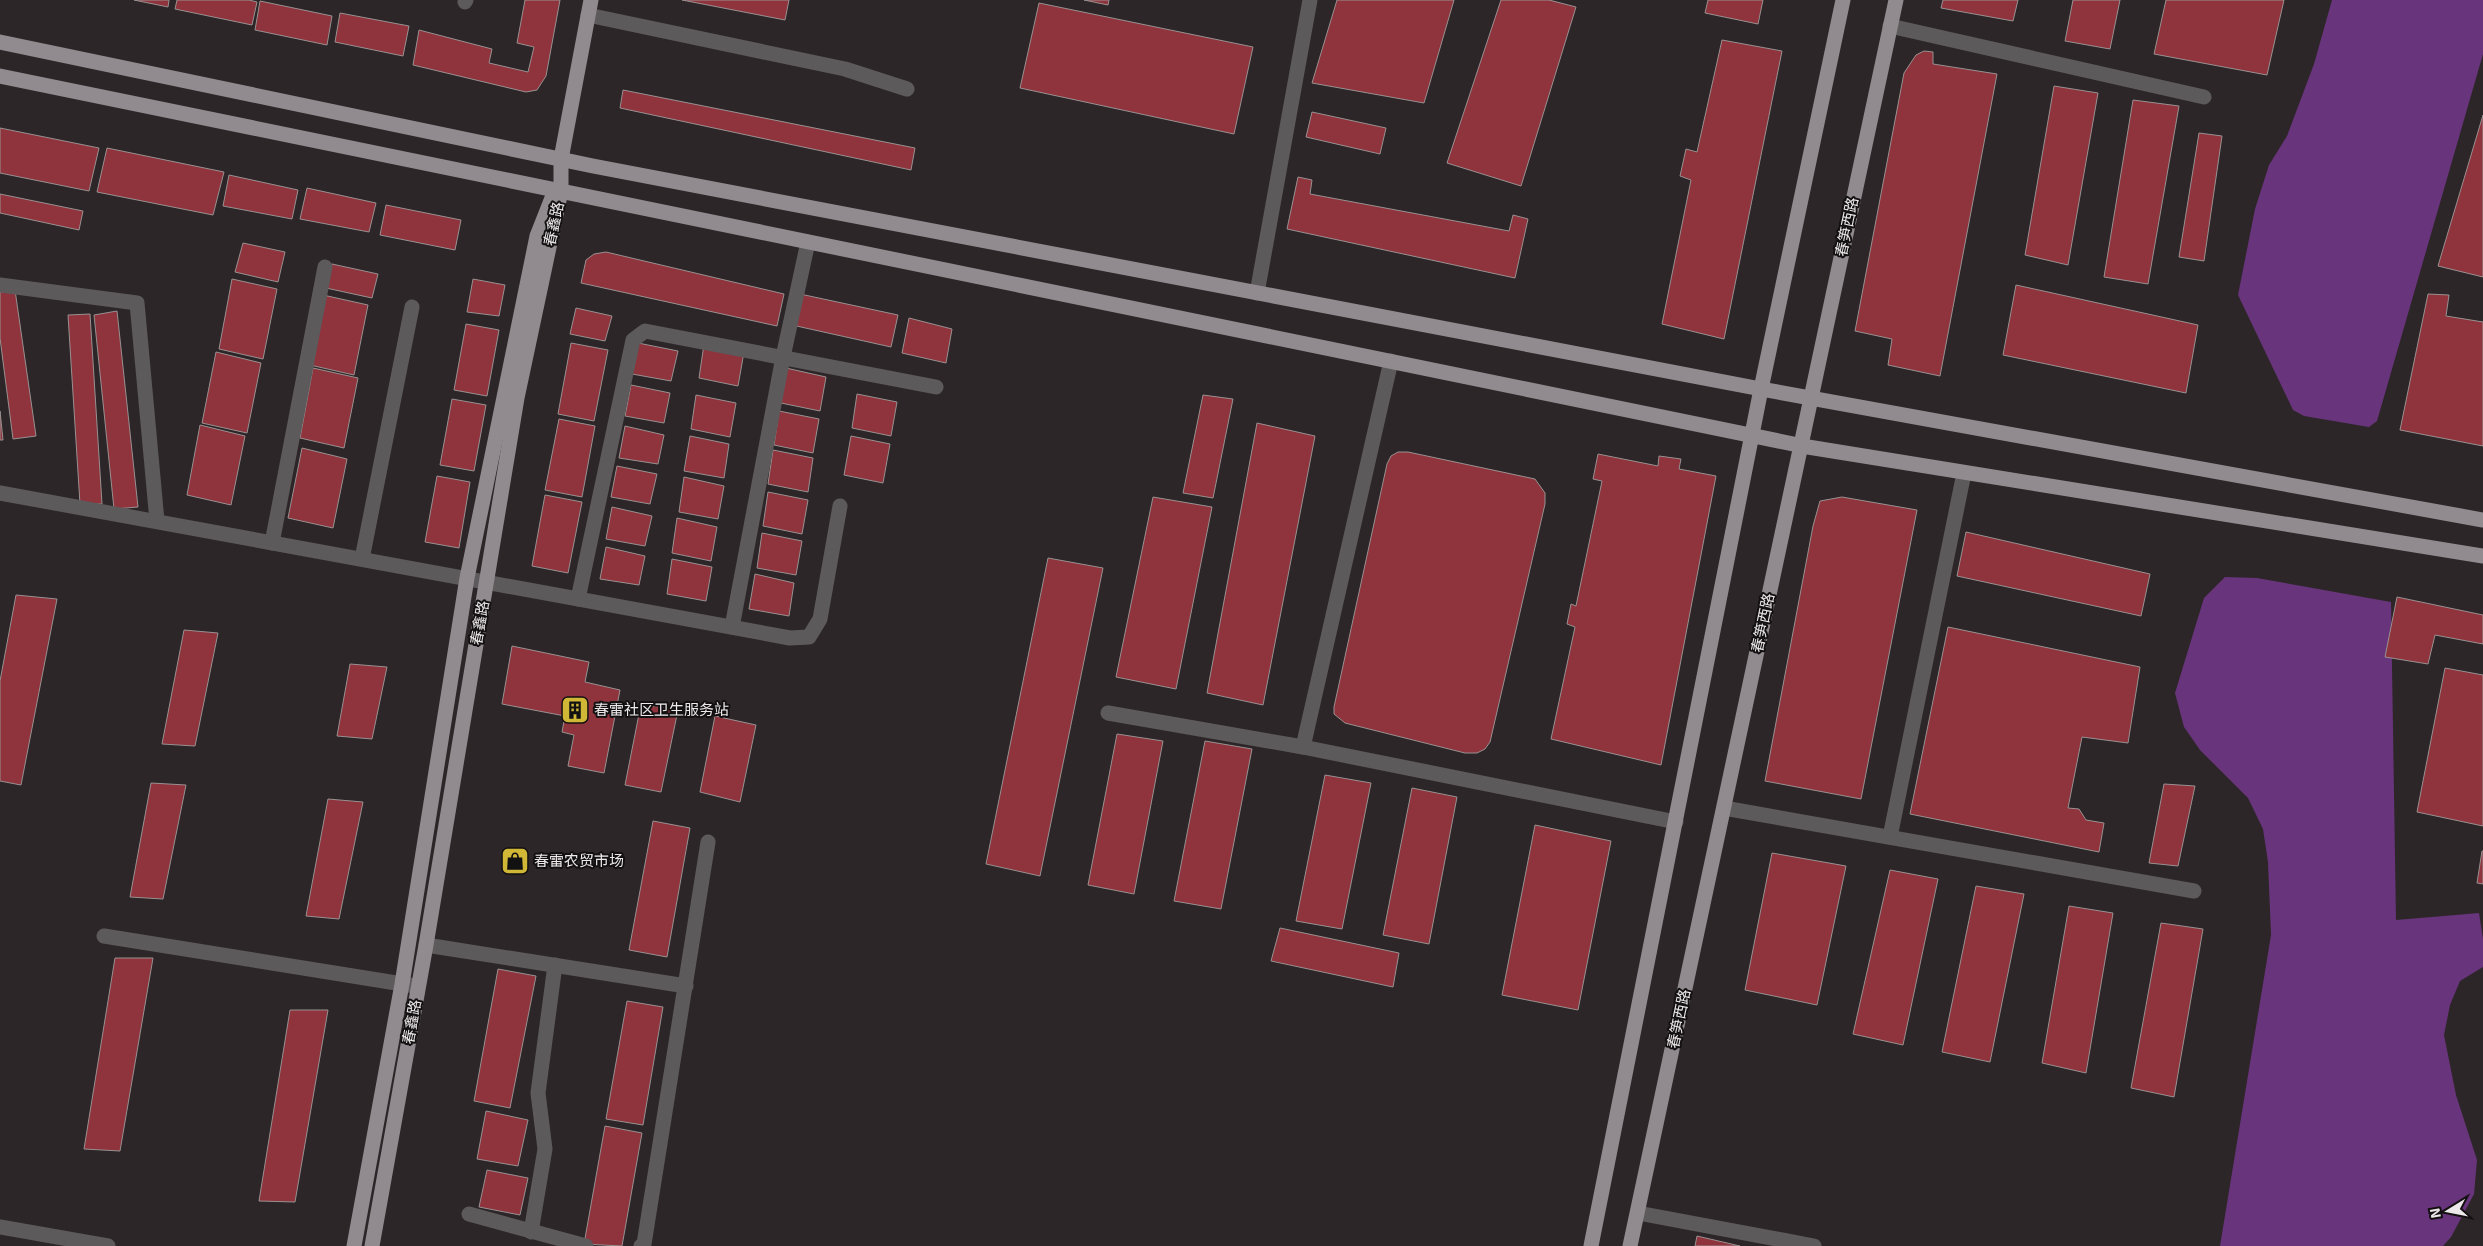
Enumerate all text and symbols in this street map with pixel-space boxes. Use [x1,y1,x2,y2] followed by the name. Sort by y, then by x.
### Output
[1831,196,1861,258] street label: 春笋西路
[540,200,567,248] street label: 春鑫路
[1747,592,1777,654] street label: 春笋西路
[466,599,492,647] street label: 春鑫路
[560,695,590,725] building icon: 春雷社区卫生服务站
[594,700,729,718] place label: 春雷社区卫生服务站
[500,846,530,876] shop icon: 春雷农贸市场
[534,851,624,869] place label: 春雷农贸市场
[1663,988,1693,1050] street label: 春笋西路
[398,998,424,1046] street label: 春鑫路
[2423,1186,2473,1236] north arrow
[2425,1207,2444,1220] text: N

